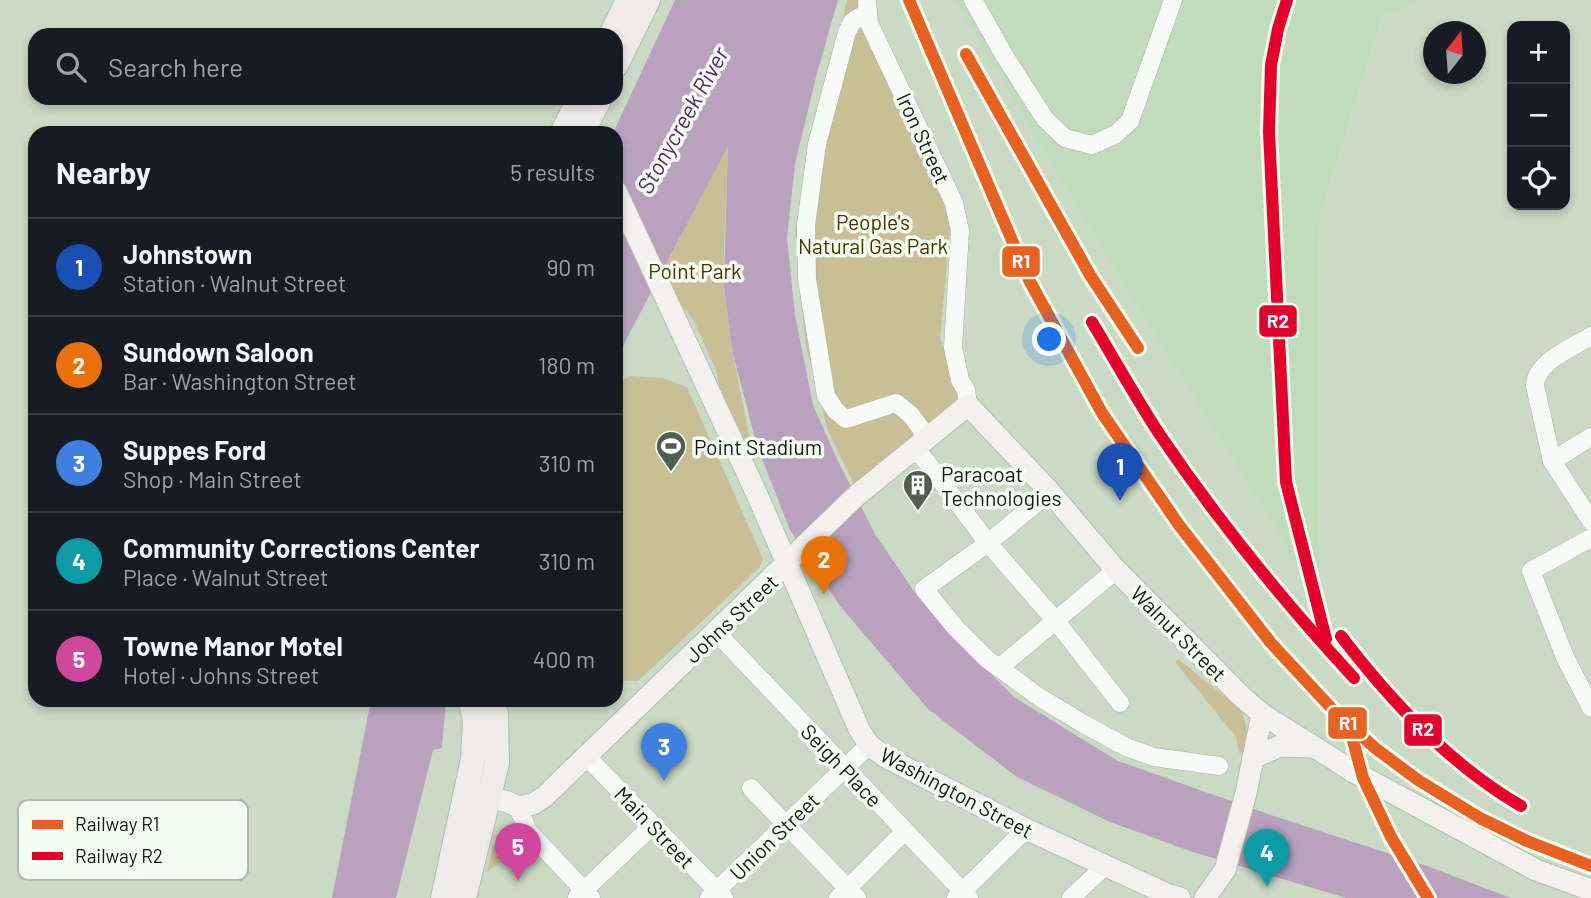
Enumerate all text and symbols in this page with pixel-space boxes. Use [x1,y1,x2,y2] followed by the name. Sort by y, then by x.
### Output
[1423,21,1486,84] north arrow
[1507,21,1570,210] map controls
[1507,21,1570,84] button: +
[28,28,623,105] search box
[630,41,734,198] water label: Stonycreek River
[52,48,90,86] icon: search
[108,51,243,82] text: Search here
[1507,84,1570,147] button: −
[892,89,956,187] street label: Iron Street
[1507,147,1570,210] button: locate
[56,154,151,190] text: Nearby
[510,158,595,186] text: 5 results
[798,209,948,258] park label: People's Natural Gas Park
[123,238,252,269] text: Johnstown
[1001,245,1041,278] line badge: R1
[1012,249,1030,272] text: R1
[75,253,83,281] text: 1
[546,253,595,281] text: 90 m
[648,258,742,283] park label: Point Park
[123,269,346,297] text: Station · Walnut Street
[1258,304,1298,338] line badge: R2
[1267,309,1289,332] text: R2
[1032,322,1066,356] your location
[123,336,314,367] text: Sundown Saloon
[73,351,85,379] text: 2
[538,351,595,379] text: 180 m
[123,367,357,395] text: Bar · Washington Street
[654,429,688,473] sports icon: Point Stadium
[123,434,266,465] text: Suppes Ford
[694,434,822,459] place label: Point Stadium
[1097,443,1143,501] pin: 1
[73,449,85,477] text: 3
[539,449,595,477] text: 310 m
[941,461,1062,510] place label: Paracoat Technologies
[123,465,302,493] text: Shop · Main Street
[901,468,935,512] building icon: Paracoat Technologies
[123,532,479,563] text: Community Corrections Center
[801,536,847,594] pin: 2
[72,547,86,575] text: 4
[539,547,595,575] text: 310 m
[123,563,328,591] text: Place · Walnut Street
[679,569,783,667] street label: Johns Street
[1126,580,1232,686] street label: Walnut Street
[123,630,343,661] text: Towne Manor Motel
[73,645,85,673] text: 5
[533,645,595,673] text: 400 m
[123,661,319,689] text: Hotel · Johns Street
[1327,706,1368,740] line badge: R1
[1339,711,1357,734] text: R1
[1403,713,1443,747] line badge: R2
[1412,717,1434,740] text: R2
[796,718,888,812] street label: Seigh Place
[641,723,687,781] pin: 3
[876,741,1038,843] street label: Washington Street
[610,781,700,873] street label: Main Street
[724,787,824,885] street label: Union Street
[18,800,248,880] legend
[75,812,159,835] text: Railway R1
[495,823,541,881] pin: 5
[1244,829,1290,887] pin: 4
[75,844,163,867] text: Railway R2

